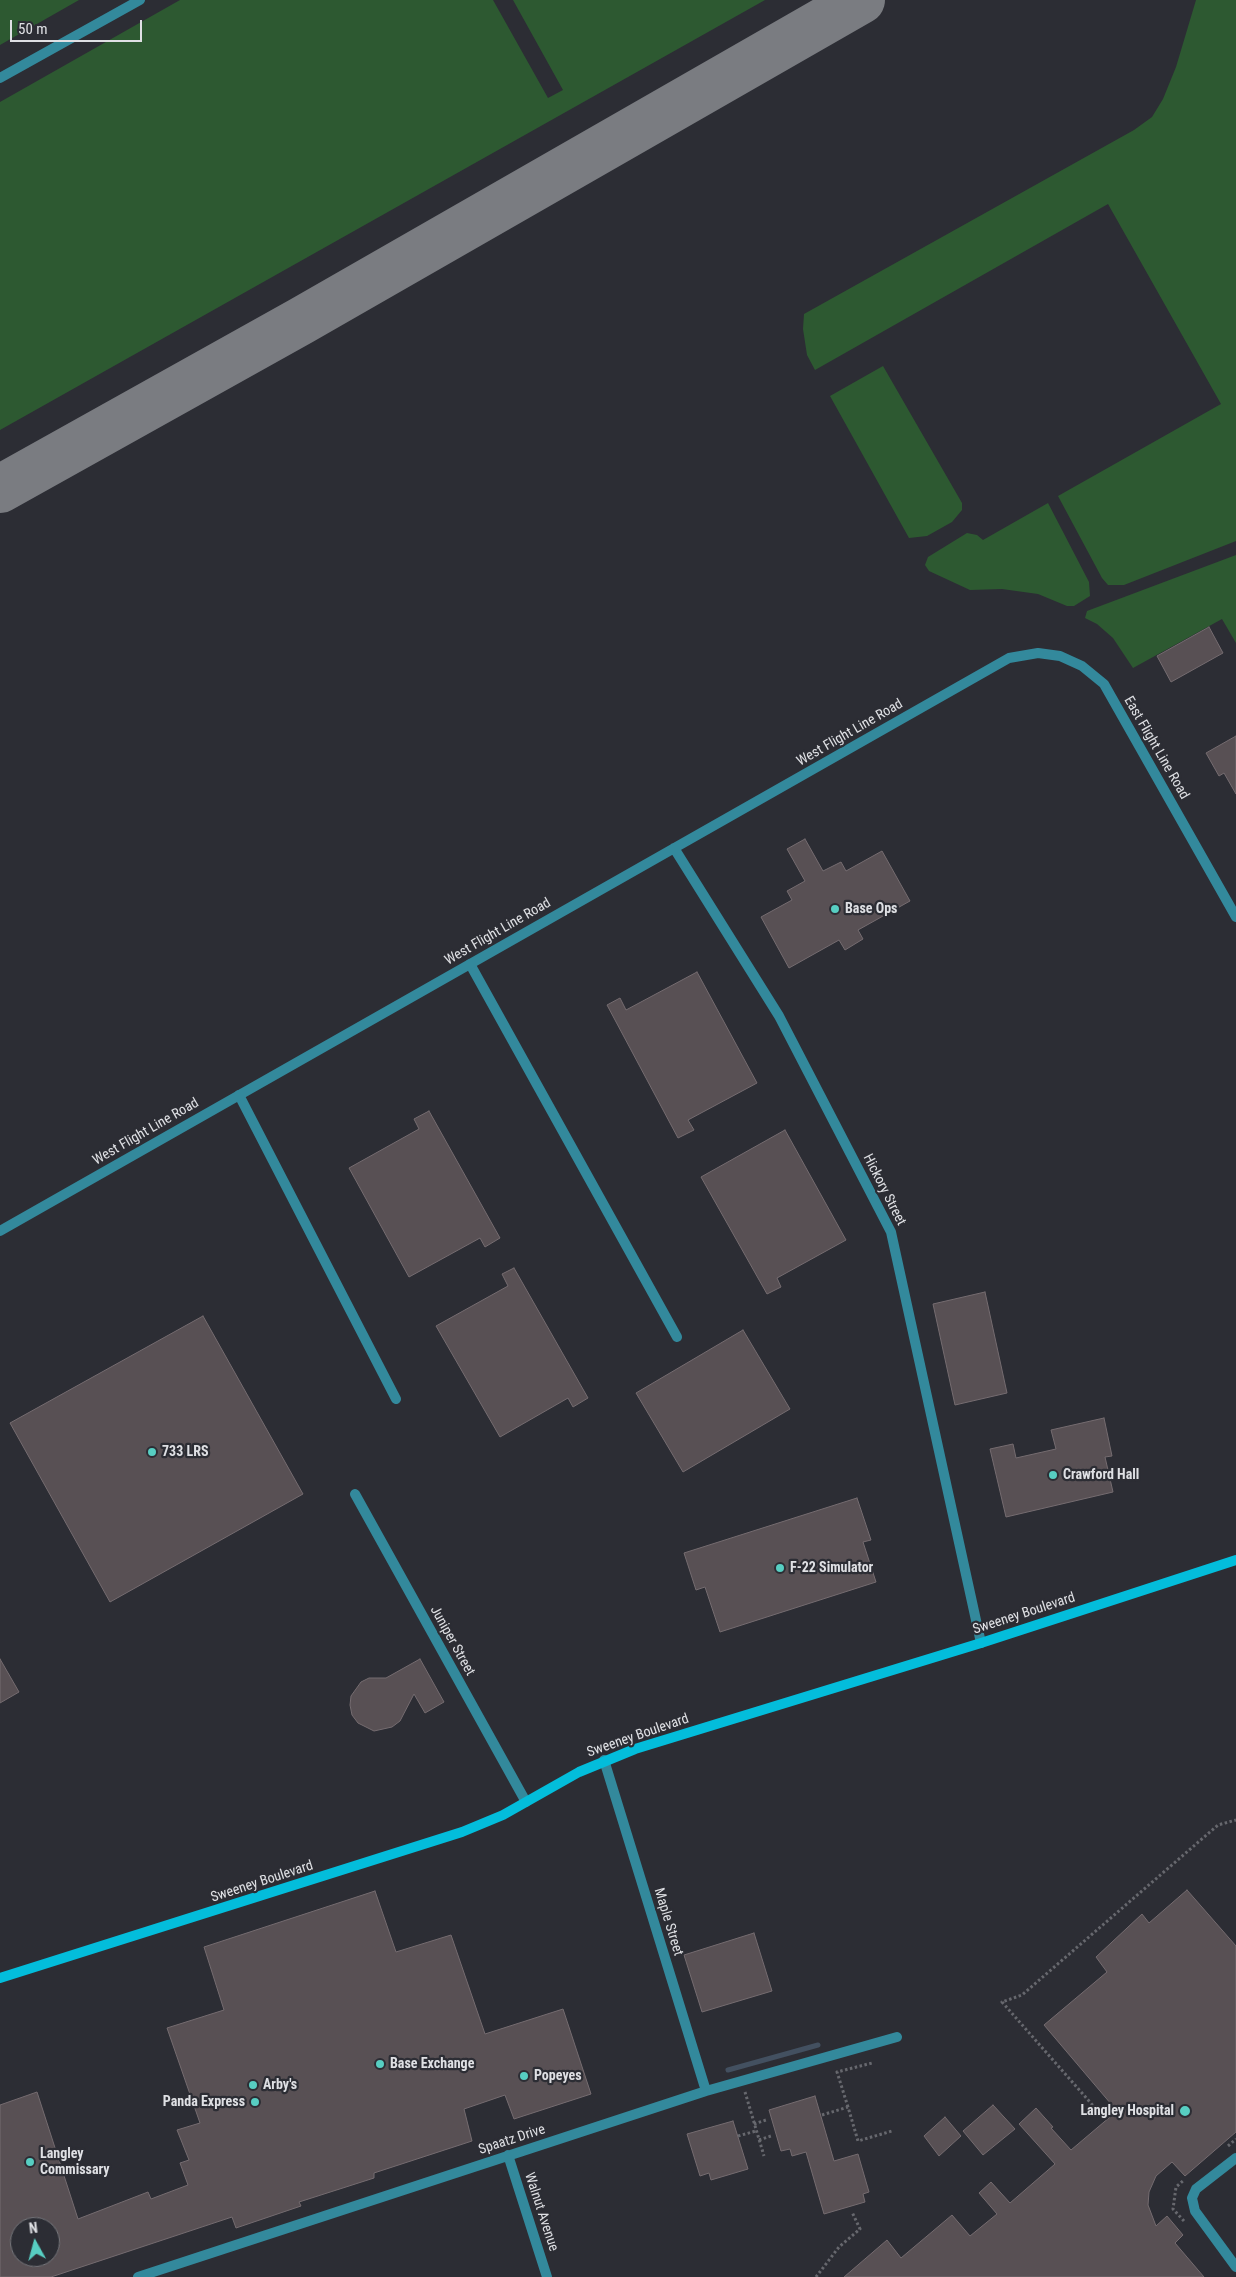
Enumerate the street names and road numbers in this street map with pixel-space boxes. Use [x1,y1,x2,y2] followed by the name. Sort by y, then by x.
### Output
[1120,694,1192,802] street label: East Flight Line Road
[794,696,906,770] street label: West Flight Line Road
[442,895,554,969] street label: West Flight Line Road
[90,1095,202,1169] street label: West Flight Line Road
[859,1151,909,1229] street label: Hickory Street
[971,1590,1077,1638] street label: Sweeney Boulevard
[426,1603,478,1679] street label: Juniper Street
[585,1711,691,1761] street label: Sweeney Boulevard
[209,1858,315,1906] street label: Sweeney Boulevard
[650,1886,686,1958] street label: Maple Street
[477,2121,547,2159] street label: Spaatz Drive
[520,2171,562,2253] street label: Walnut Avenue

